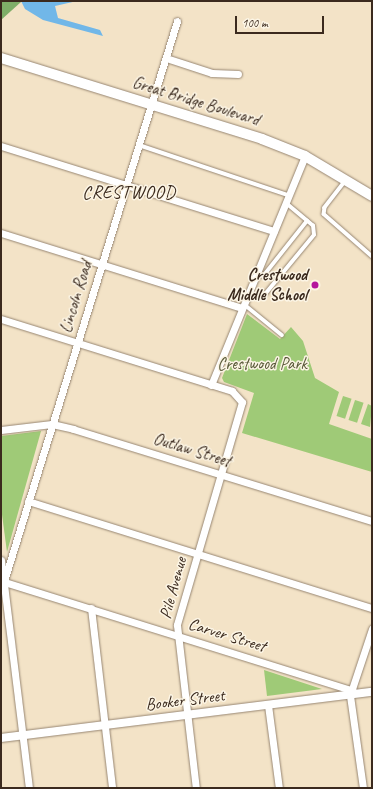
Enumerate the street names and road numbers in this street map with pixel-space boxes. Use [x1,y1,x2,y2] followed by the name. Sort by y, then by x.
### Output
[130,72,262,130] street label: Great Bridge Boulevard
[56,259,96,335] street label: Lincoln Road
[151,429,233,471] street label: Outlaw Street
[155,555,191,621] street label: Pile Avenue
[186,614,268,656] street label: Carver Street
[144,685,226,715] street label: Booker Street

